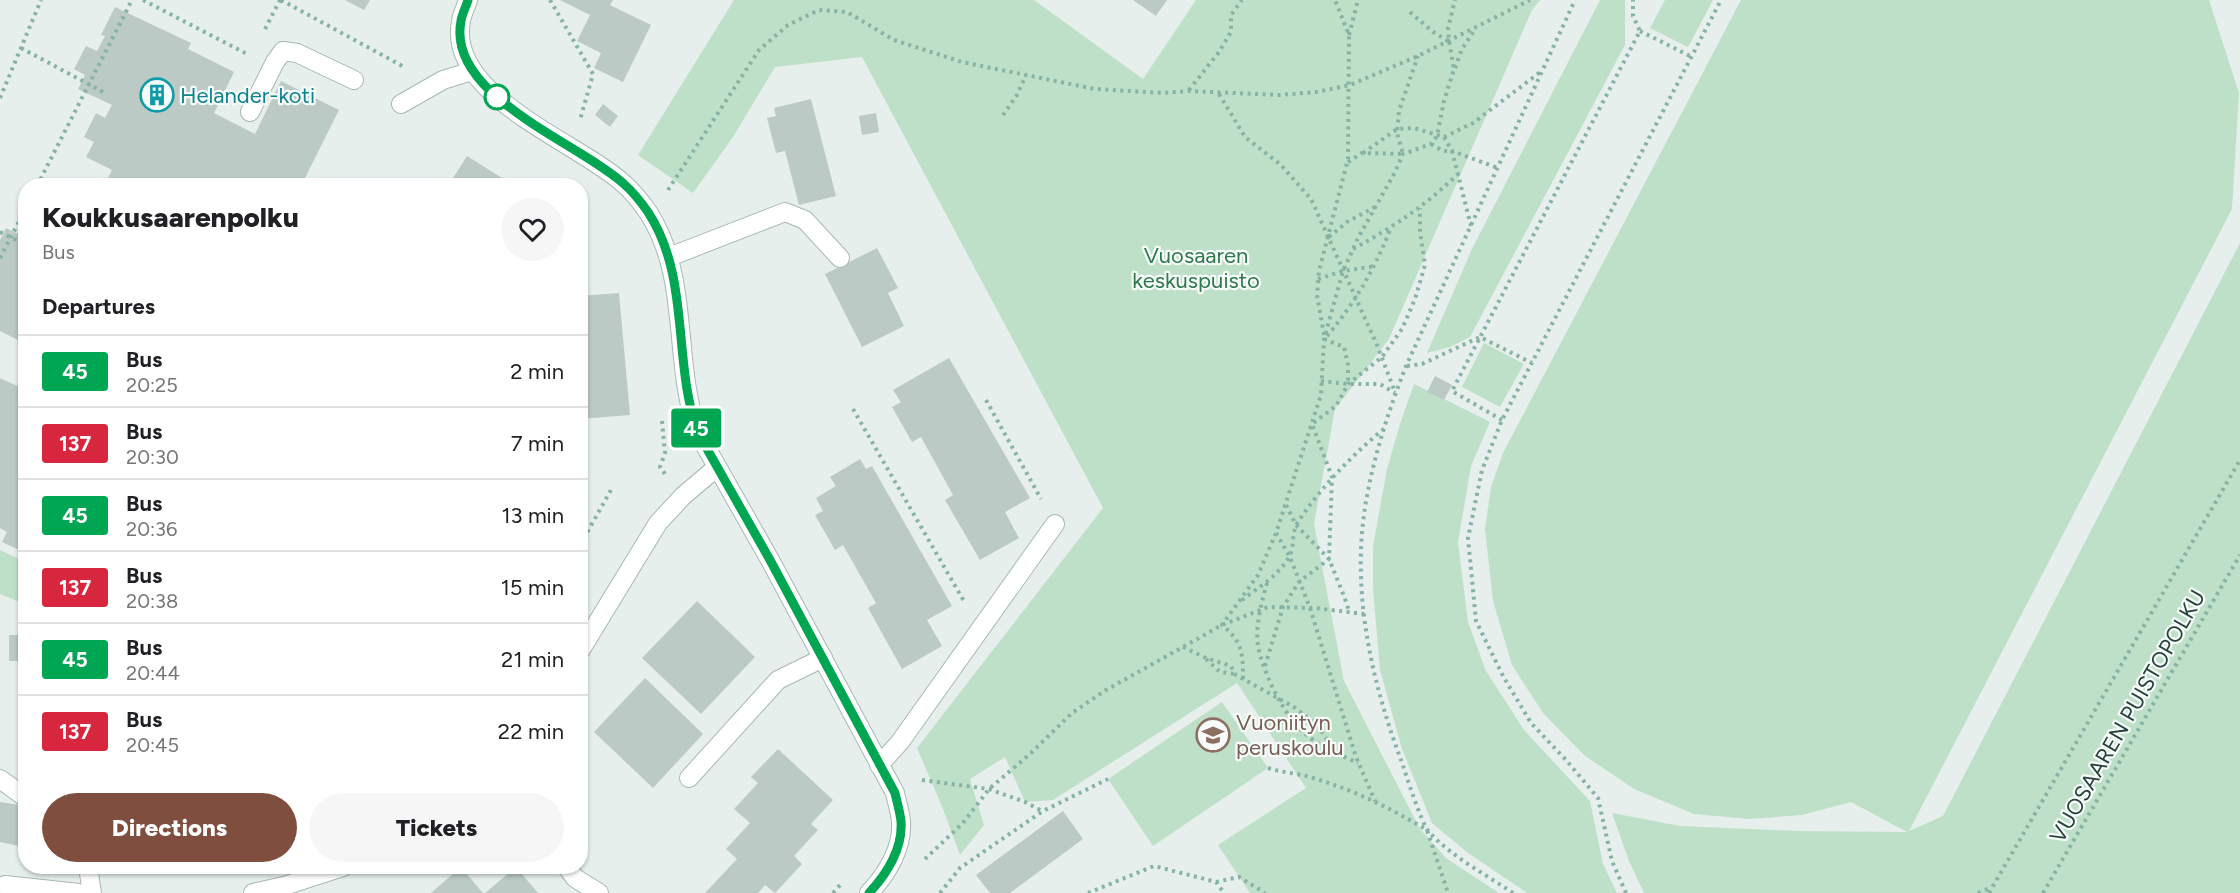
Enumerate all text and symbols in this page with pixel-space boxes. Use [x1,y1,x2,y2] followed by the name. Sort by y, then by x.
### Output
[139,77,175,113] building icon: Helander-koti
[180,82,315,109] place label: Helander-koti
[484,84,510,110] unlabelled marker
[501,198,564,261] button: heart
[42,200,299,234] text: Koukkusaarenpolku
[42,240,75,264] text: Bus
[1132,242,1260,294] park label: Vuosaaren keskuspuisto
[42,293,155,320] text: Departures
[126,346,162,373] text: Bus
[510,358,564,385] text: 2 min
[62,359,88,384] text: 45
[126,373,178,397] text: 20:25
[669,408,723,448] line badge: 45
[683,416,709,441] text: 45
[126,418,162,445] text: Bus
[511,430,564,457] text: 7 min
[59,431,91,456] text: 137
[126,445,179,469] text: 20:30
[126,490,162,517] text: Bus
[501,502,564,529] text: 13 min
[62,503,88,528] text: 45
[126,517,177,541] text: 20:36
[126,562,162,589] text: Bus
[501,574,564,601] text: 15 min
[59,575,91,600] text: 137
[2044,585,2211,848] street label: VUOSAAREN PUISTOPOLKU
[126,589,178,613] text: 20:38
[126,634,162,661] text: Bus
[501,646,564,673] text: 21 min
[62,647,88,672] text: 45
[126,661,180,685] text: 20:44
[126,706,162,733] text: Bus
[1236,709,1344,761] place label: Vuoniityn peruskoulu
[1195,717,1231,753] school or university icon: Vuoniityn peruskoulu
[498,718,564,745] text: 22 min
[59,719,91,744] text: 137
[126,733,179,757] text: 20:45
[42,793,297,862] button: Directions
[309,793,564,862] button: Tickets

